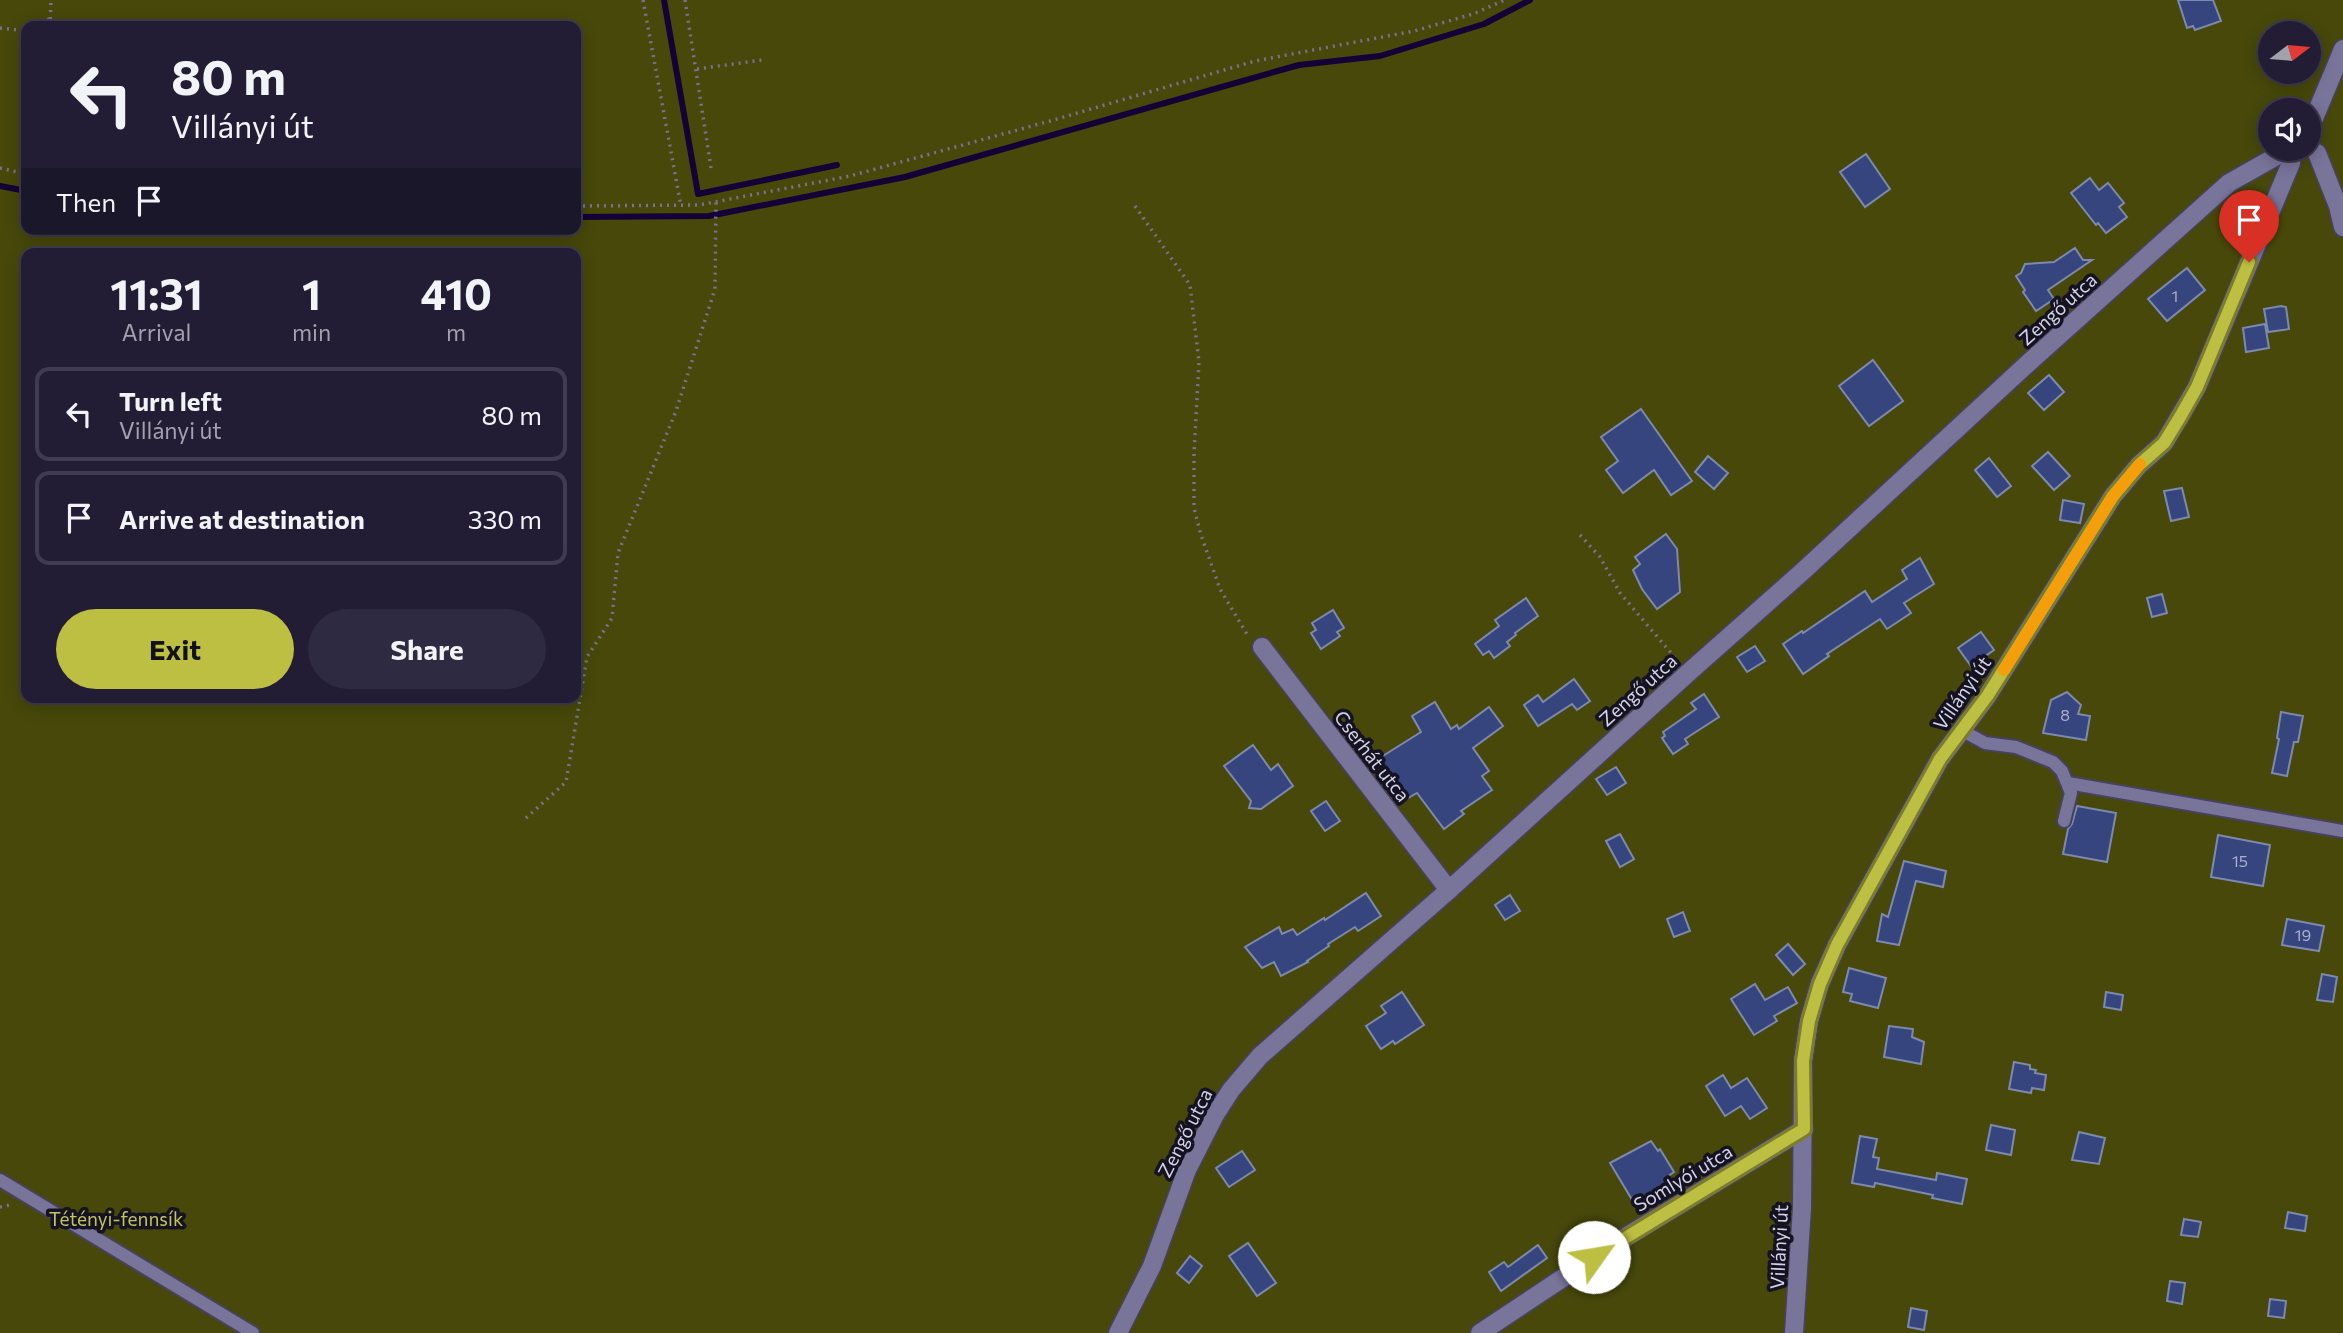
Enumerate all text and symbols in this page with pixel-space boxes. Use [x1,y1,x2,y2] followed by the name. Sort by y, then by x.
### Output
[2258,21,2320,84] north arrow
[2258,21,2321,161] map controls
[171,45,286,105] text: 80 m
[56,49,147,140] icon: left
[2258,98,2321,161] button: sound
[171,105,314,145] text: Villányi út
[130,182,168,220] icon: arrive
[56,186,116,217] text: Then
[2219,190,2279,262] pin
[2230,201,2268,239] icon: arrive
[110,267,203,319] text: 11:31
[302,267,321,319] text: 1
[420,267,492,319] text: 410
[2014,268,2101,349] street label: Zengő utca
[2172,286,2178,305] house number: 1
[122,318,191,346] text: Arrival
[292,318,331,346] text: min
[446,318,466,346] text: m
[119,385,222,416] text: Turn left
[60,395,98,433] icon: left
[482,399,542,430] text: 80 m
[119,416,222,444] text: Villányi út
[60,499,98,537] icon: arrive
[119,503,365,534] text: Arrive at destination
[468,503,542,534] text: 330 m
[56,609,294,689] button: Exit
[308,609,546,689] button: Share
[1594,649,1681,730] street label: Zengő utca
[1928,651,1995,734] street label: Villányi út
[2060,705,2070,724] house number: 8
[1330,706,1415,806] street label: Cserhát utca
[2232,851,2248,870] house number: 15
[2295,925,2311,944] house number: 19
[1152,1085,1217,1181] street label: Zengő utca
[1629,1139,1736,1216] street label: Somlyói utca
[1765,1204,1792,1290] street label: Villányi út
[49,1207,183,1230] park label: Tétényi-fennsík
[1557,1220,1631,1294] position arrow

